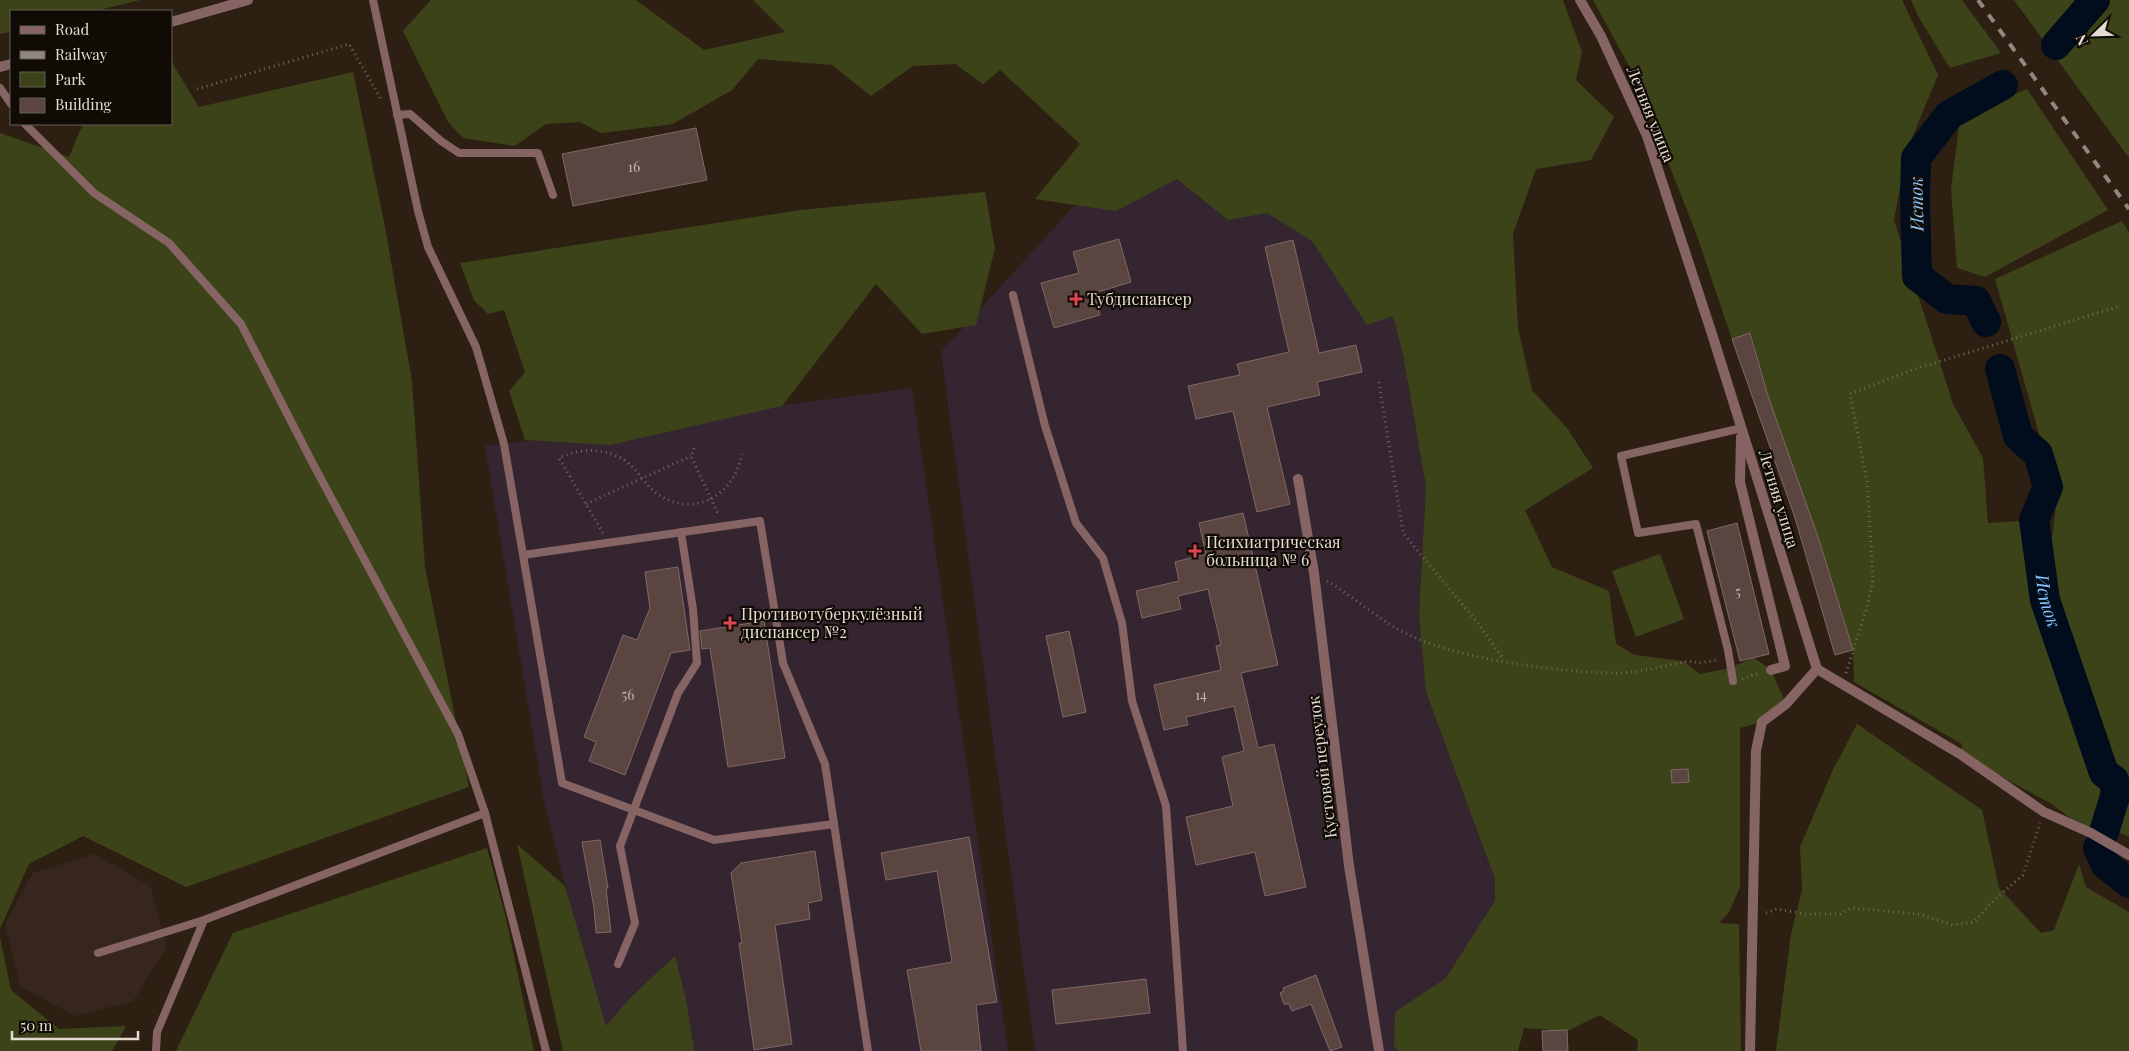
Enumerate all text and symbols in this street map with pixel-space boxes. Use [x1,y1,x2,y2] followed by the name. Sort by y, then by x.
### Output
[10,10,172,125] legend
[2069,10,2119,60] north arrow
[55,19,89,39] text: Road
[2071,32,2092,49] text: N
[55,44,108,64] text: Railway
[1622,62,1680,165] street label: Летняя улица
[55,69,87,89] text: Park
[55,94,112,114] text: Building
[628,157,640,176] house number: 16
[1904,176,1928,233] water label: Исток
[1087,288,1192,309] place label: Тубдиспансер
[1069,292,1083,306] marker: Тубдиспансер
[1754,446,1804,551] street label: Летняя улица
[1206,531,1341,570] place label: Психиатрическая больница № 6
[1188,544,1202,558] marker: Психиатрическая больница № 6
[2030,572,2067,631] water label: Исток
[1735,582,1741,601] house number: 5
[741,603,923,642] place label: Противотуберкулёзный диспансер №2
[723,616,737,630] marker: Противотуберкулёзный диспансер №2
[621,685,635,704] house number: 56
[1195,685,1207,704] house number: 14
[1302,695,1341,840] street label: Кустовой переулок
[12,1008,139,1040] scale bar
[20,1015,53,1035] text: 50 m

